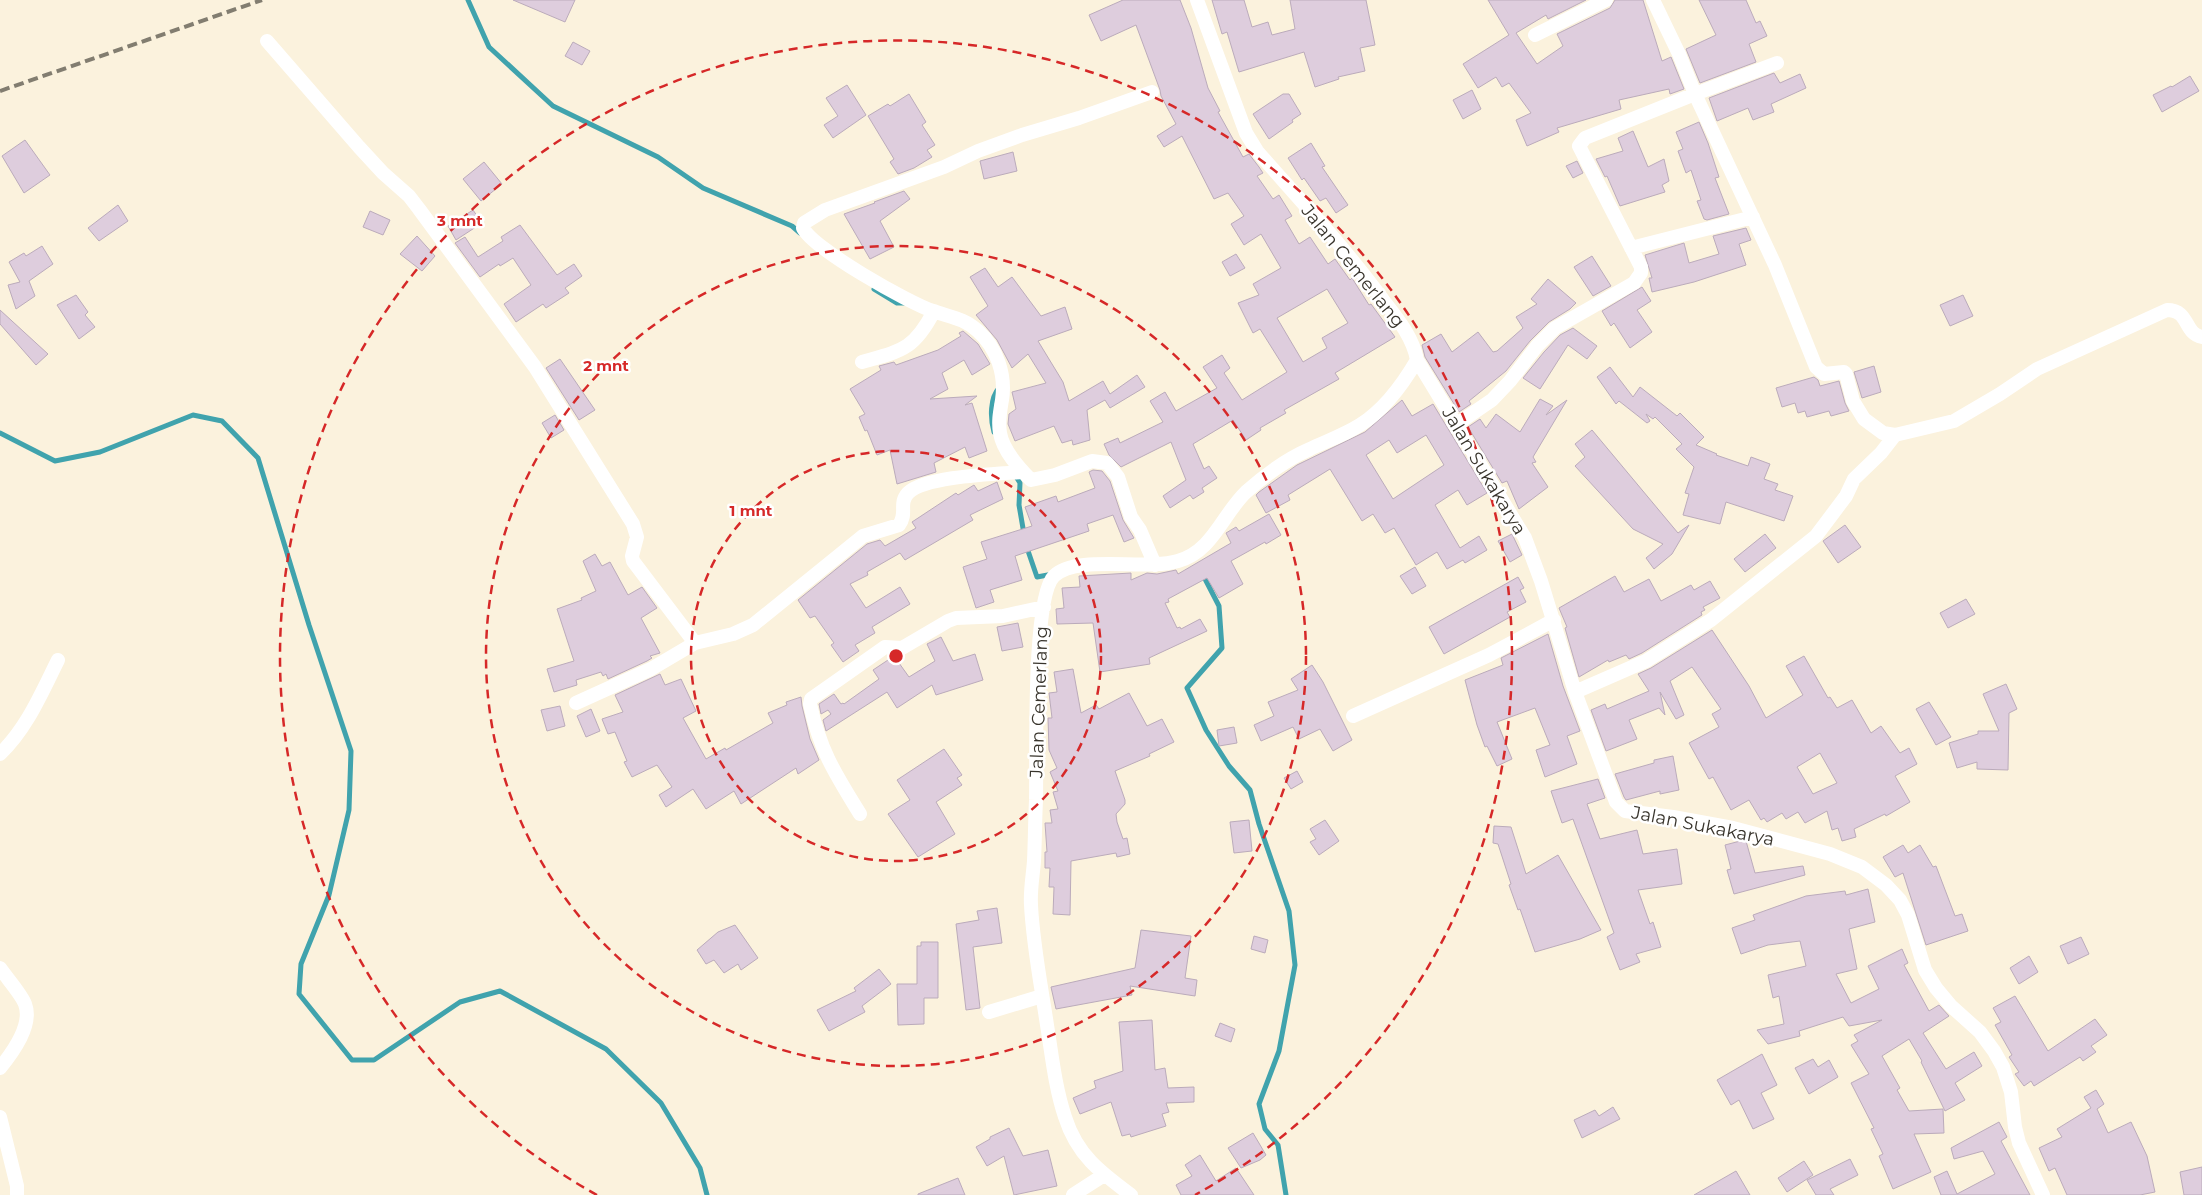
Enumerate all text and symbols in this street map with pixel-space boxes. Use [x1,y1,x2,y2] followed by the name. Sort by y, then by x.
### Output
[1296,199,1409,332] street label: Jalan Cemerlang
[436,211,483,230] text: 3 mnt
[583,356,629,375] text: 2 mnt
[1437,402,1531,539] street label: Jalan Sukakarya
[730,501,773,520] text: 1 mnt
[1025,626,1053,779] street label: Jalan Cemerlang
[887,647,905,665] centre of rings
[1629,801,1776,851] street label: Jalan Sukakarya

